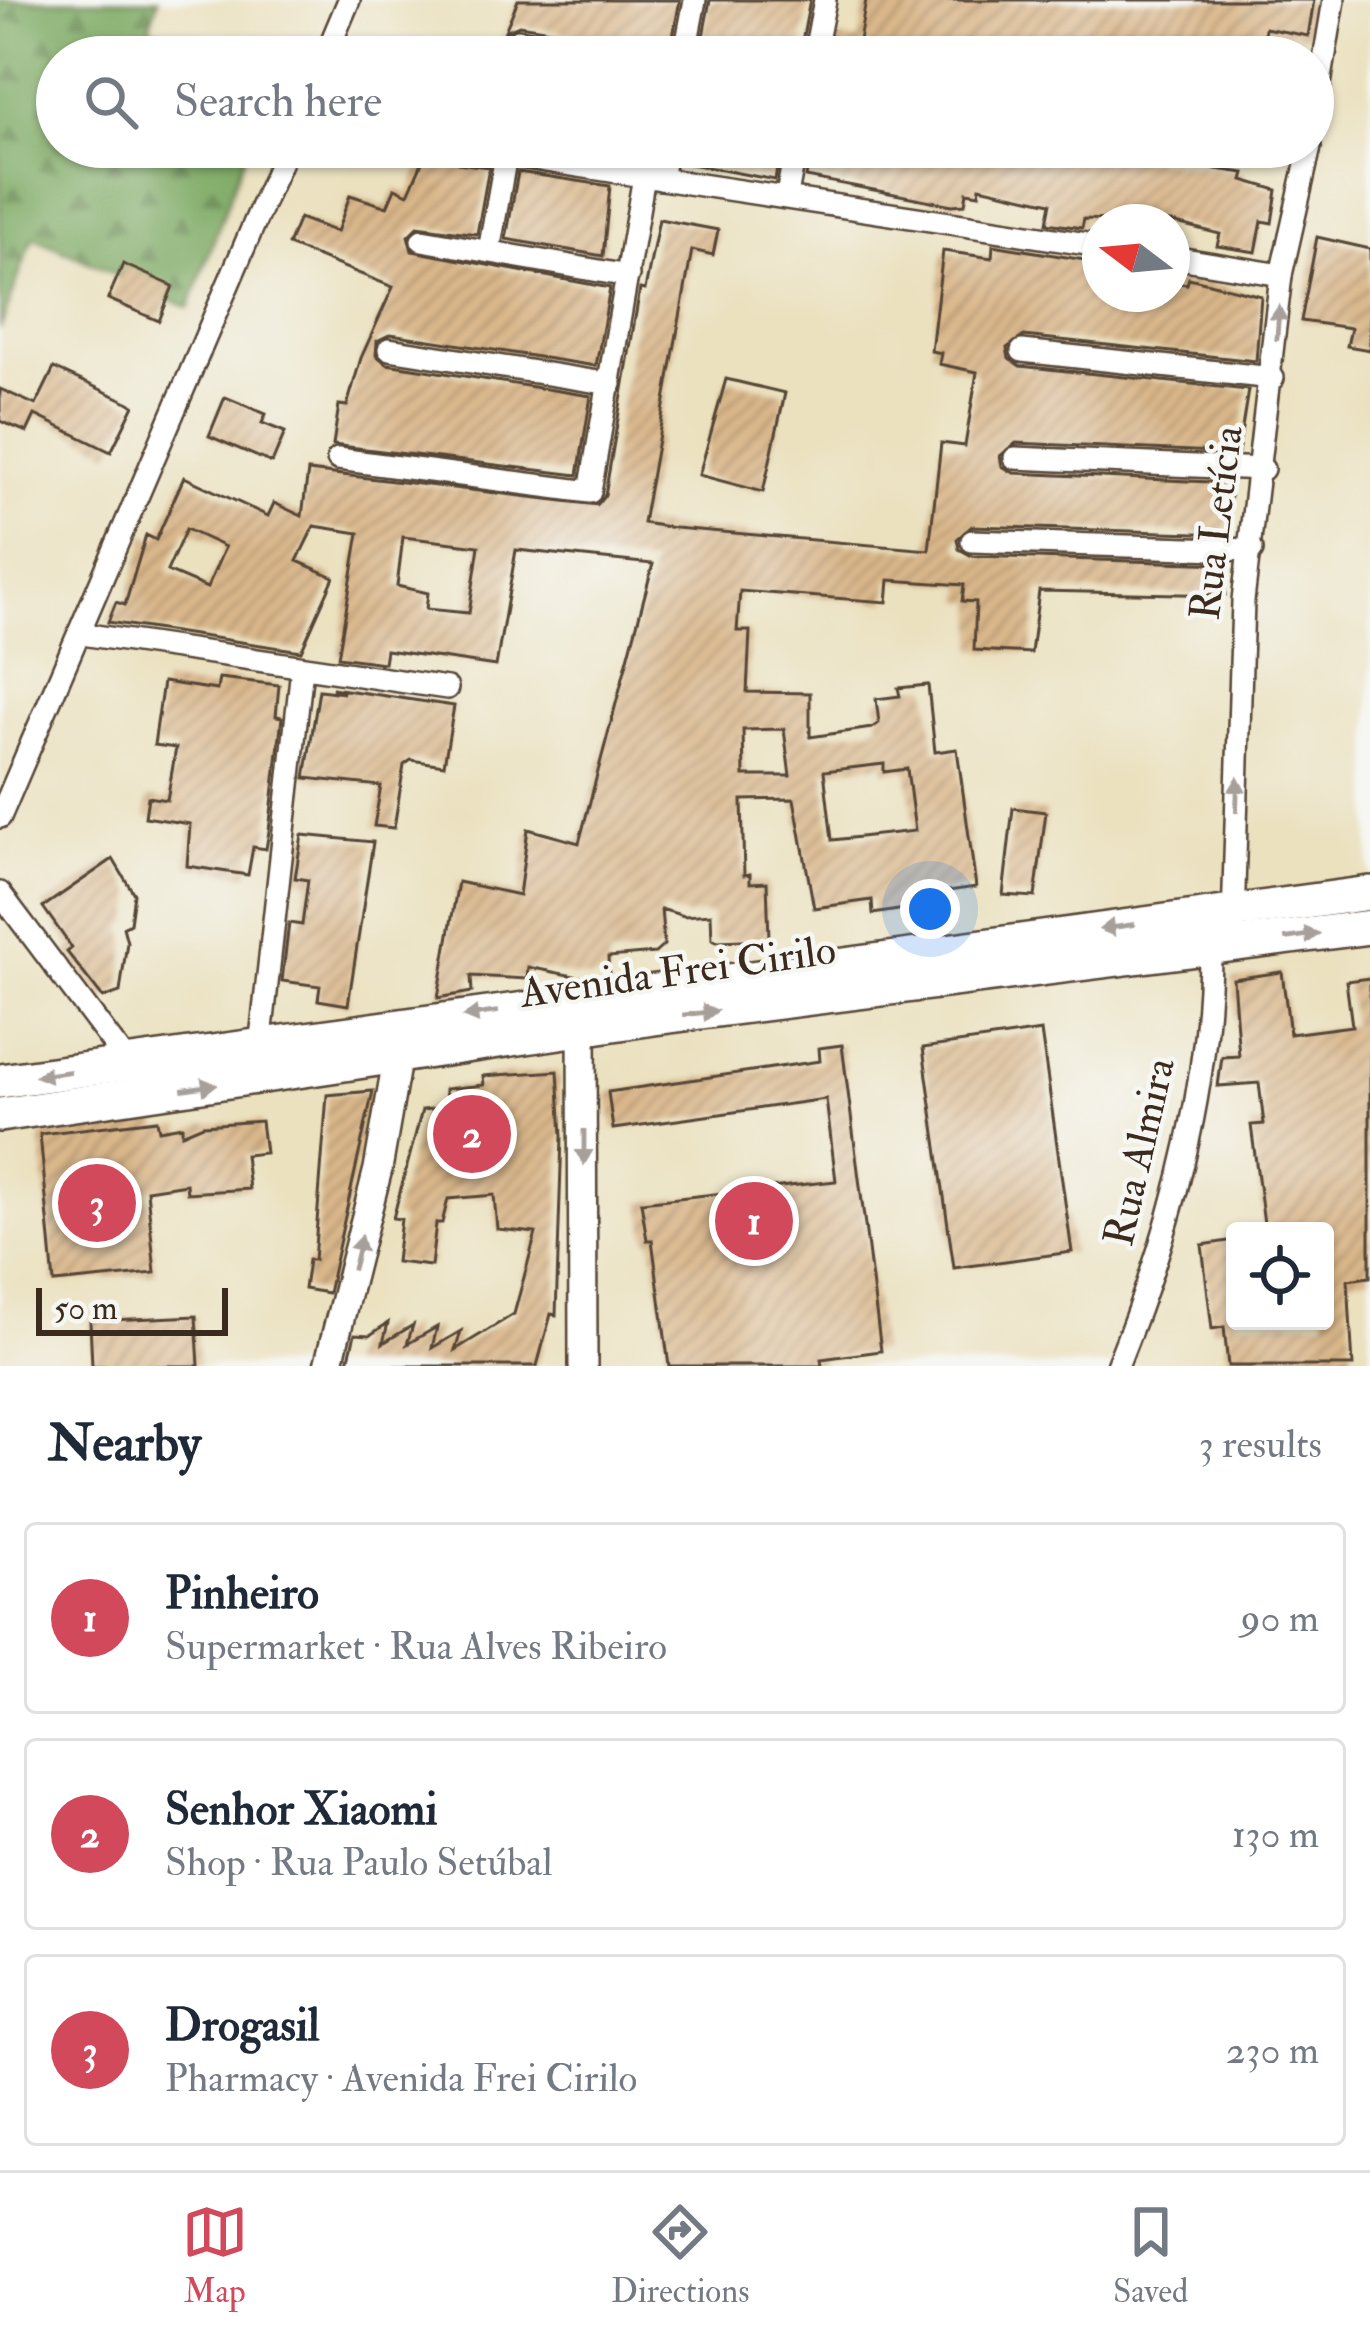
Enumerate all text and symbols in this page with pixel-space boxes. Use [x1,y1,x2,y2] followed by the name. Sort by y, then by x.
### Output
[36,36,1334,168] search box
[78,69,144,135] icon: search
[174,74,382,130] text: Search here
[1082,204,1190,312] north arrow
[1268,304,1287,341] one-way arrow
[1179,422,1255,623] street label: Rua Letícia
[1228,775,1247,813] one-way arrow
[900,879,960,939] your location
[1098,918,1135,937] one-way arrow
[516,924,839,1020] street label: Avenida Frei Cirilo
[1284,926,1322,945] one-way arrow
[682,1003,719,1022] one-way arrow
[462,1005,499,1024] one-way arrow
[1093,1052,1187,1251] street label: Rua Almira
[34,1065,71,1084] one-way arrow
[181,1077,218,1096] one-way arrow
[433,1089,511,1179] pin: 2
[574,1129,594,1167] one-way arrow
[58,1158,136,1248] pin: 3
[715,1176,793,1266] pin: 1
[1226,1222,1334,1330] map controls
[1226,1222,1334,1330] button: locate
[348,1234,367,1271] one-way arrow
[36,1282,228,1335] scale bar
[54,1288,118,1329] text: 50 m
[48,1412,201,1476] text: Nearby
[1199,1420,1322,1469] text: 3 results
[165,1566,319,1622] text: Pinheiro
[83,1594,97,1643] text: 1
[1241,1594,1319,1643] text: 90 m
[165,1622,667,1671] text: Supermarket · Rua Alves Ribeiro
[165,1782,437,1838] text: Senhor Xiaomi
[80,1810,100,1859] text: 2
[1232,1810,1319,1859] text: 130 m
[165,1838,552,1887] text: Shop · Rua Paulo Setúbal
[165,1998,320,2054] text: Drogasil
[83,2026,97,2075] text: 3
[1226,2026,1319,2075] text: 230 m
[165,2054,637,2103] text: Pharmacy · Avenida Frei Cirilo
[182,2199,248,2312] tab: Map
[611,2199,750,2312] tab: Directions
[1113,2199,1188,2312] tab: Saved

